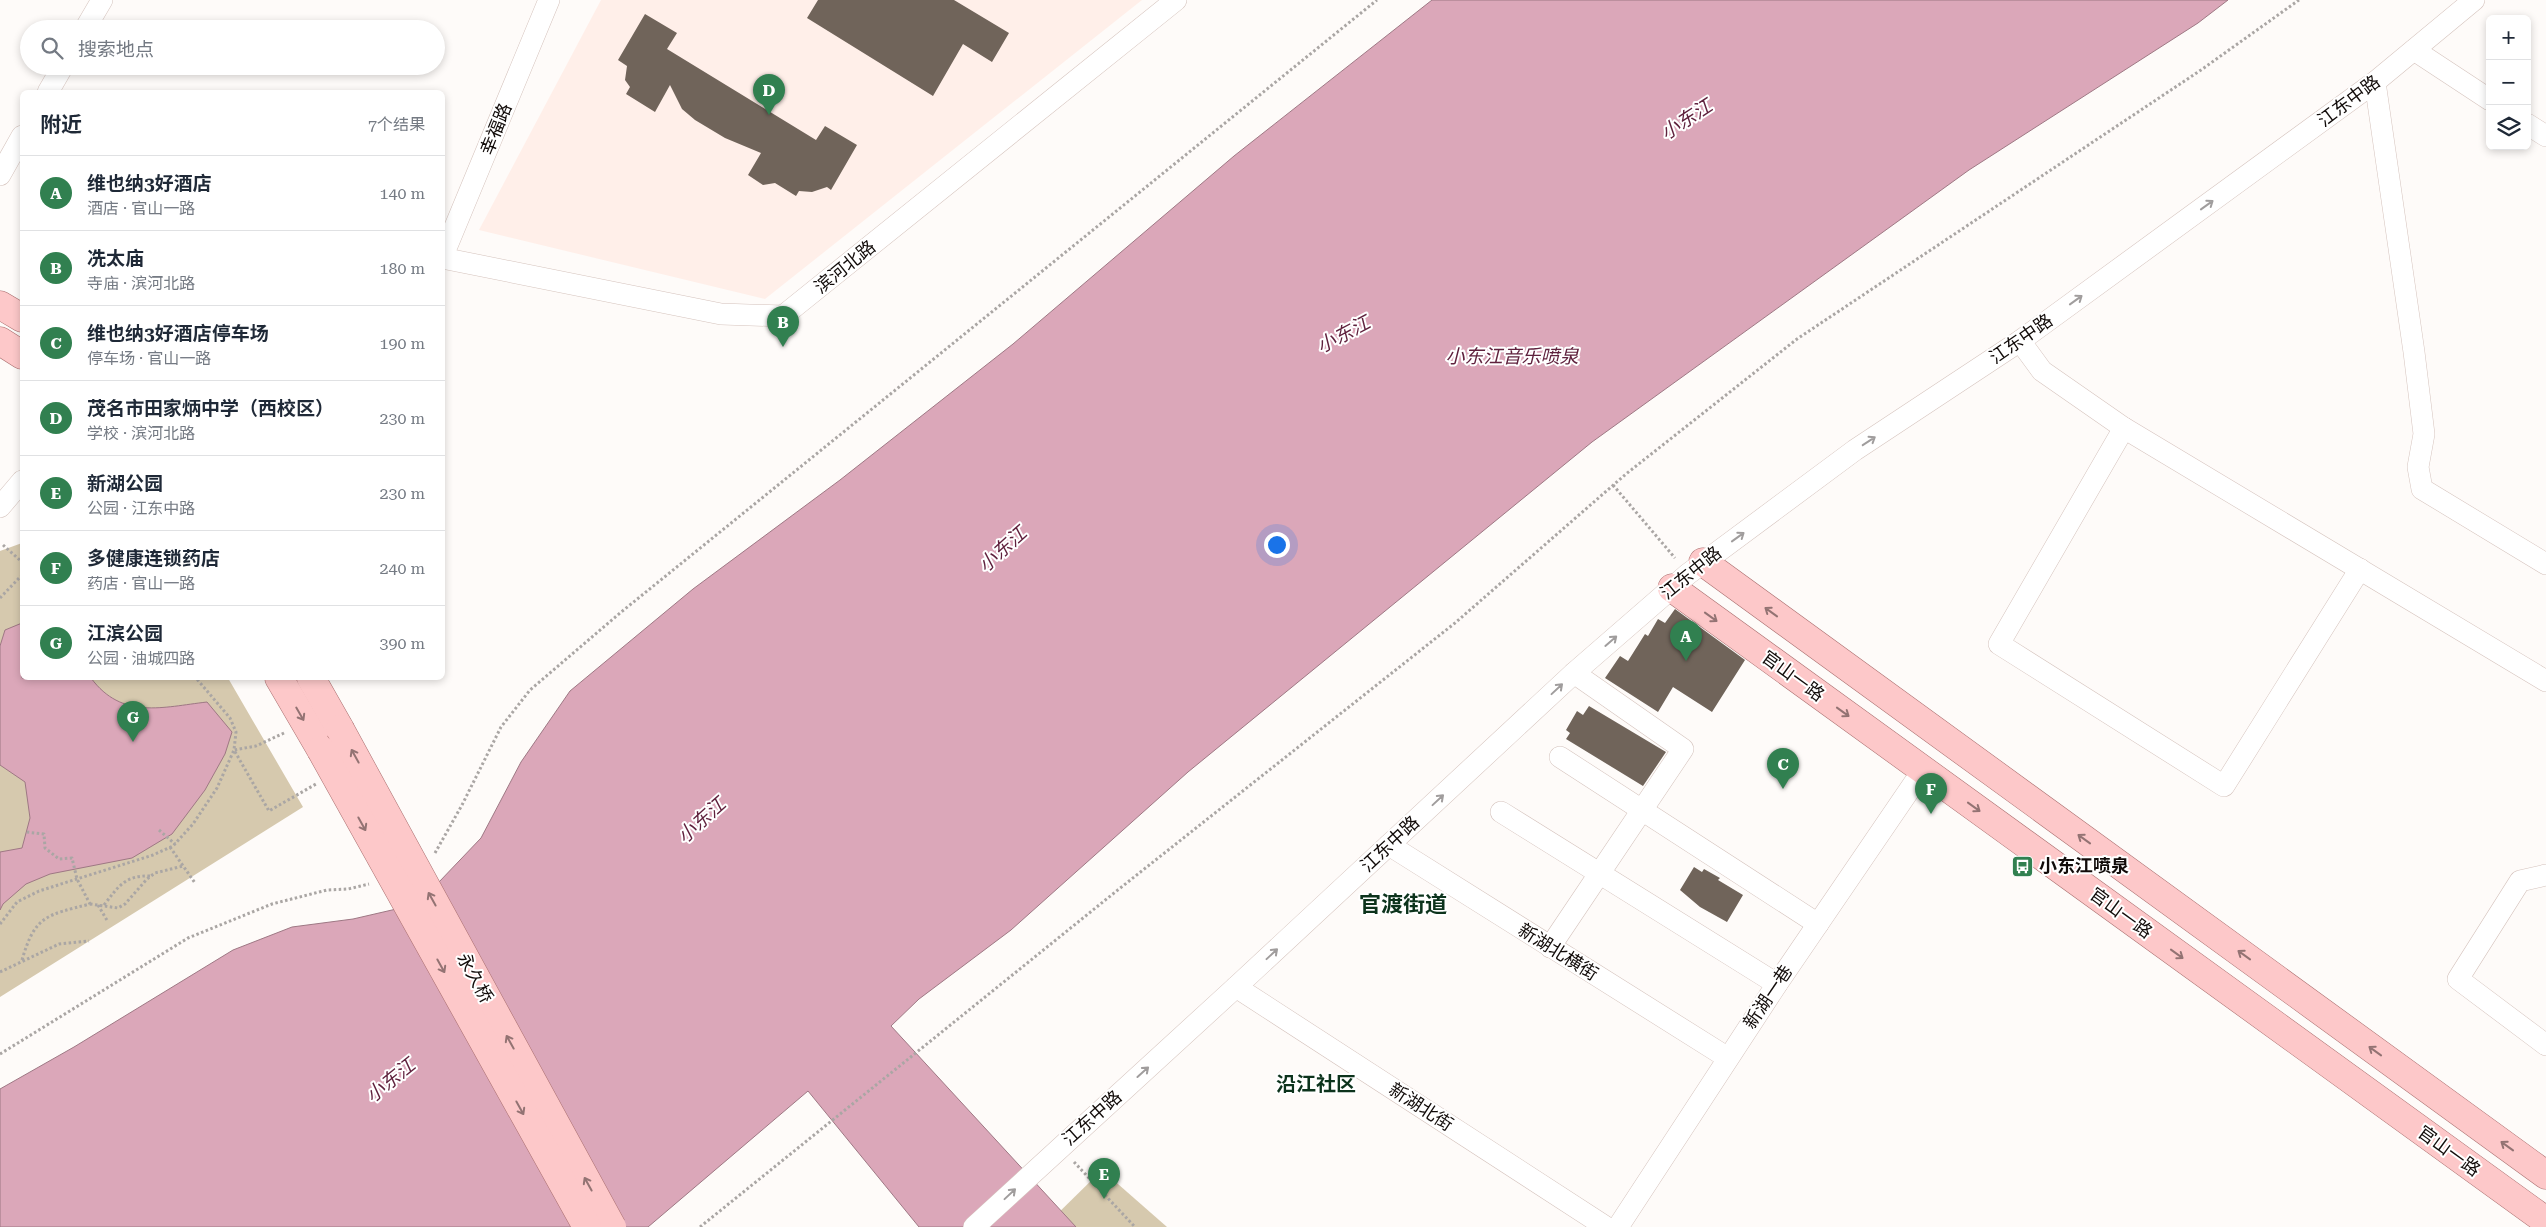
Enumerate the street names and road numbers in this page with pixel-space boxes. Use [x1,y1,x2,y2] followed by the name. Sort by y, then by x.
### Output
[2314,71,2384,131] street label: 江东中路
[476,100,515,158] street label: 幸福路
[810,236,879,297] street label: 滨河北路
[1985,309,2056,368] street label: 江东中路
[1656,542,1725,603] street label: 江东中路
[1758,646,1829,705] street label: 官山一路
[1356,811,1423,876] street label: 江东中路
[2086,883,2157,942] street label: 官山一路
[1515,919,1602,984] street label: 新湖北横街
[453,949,498,1006] street label: 永久桥
[1739,961,1796,1032] street label: 新湖一巷
[1385,1078,1457,1135] street label: 新湖北街
[1058,1086,1125,1150] street label: 江东中路
[2414,1121,2485,1180] street label: 官山一路

